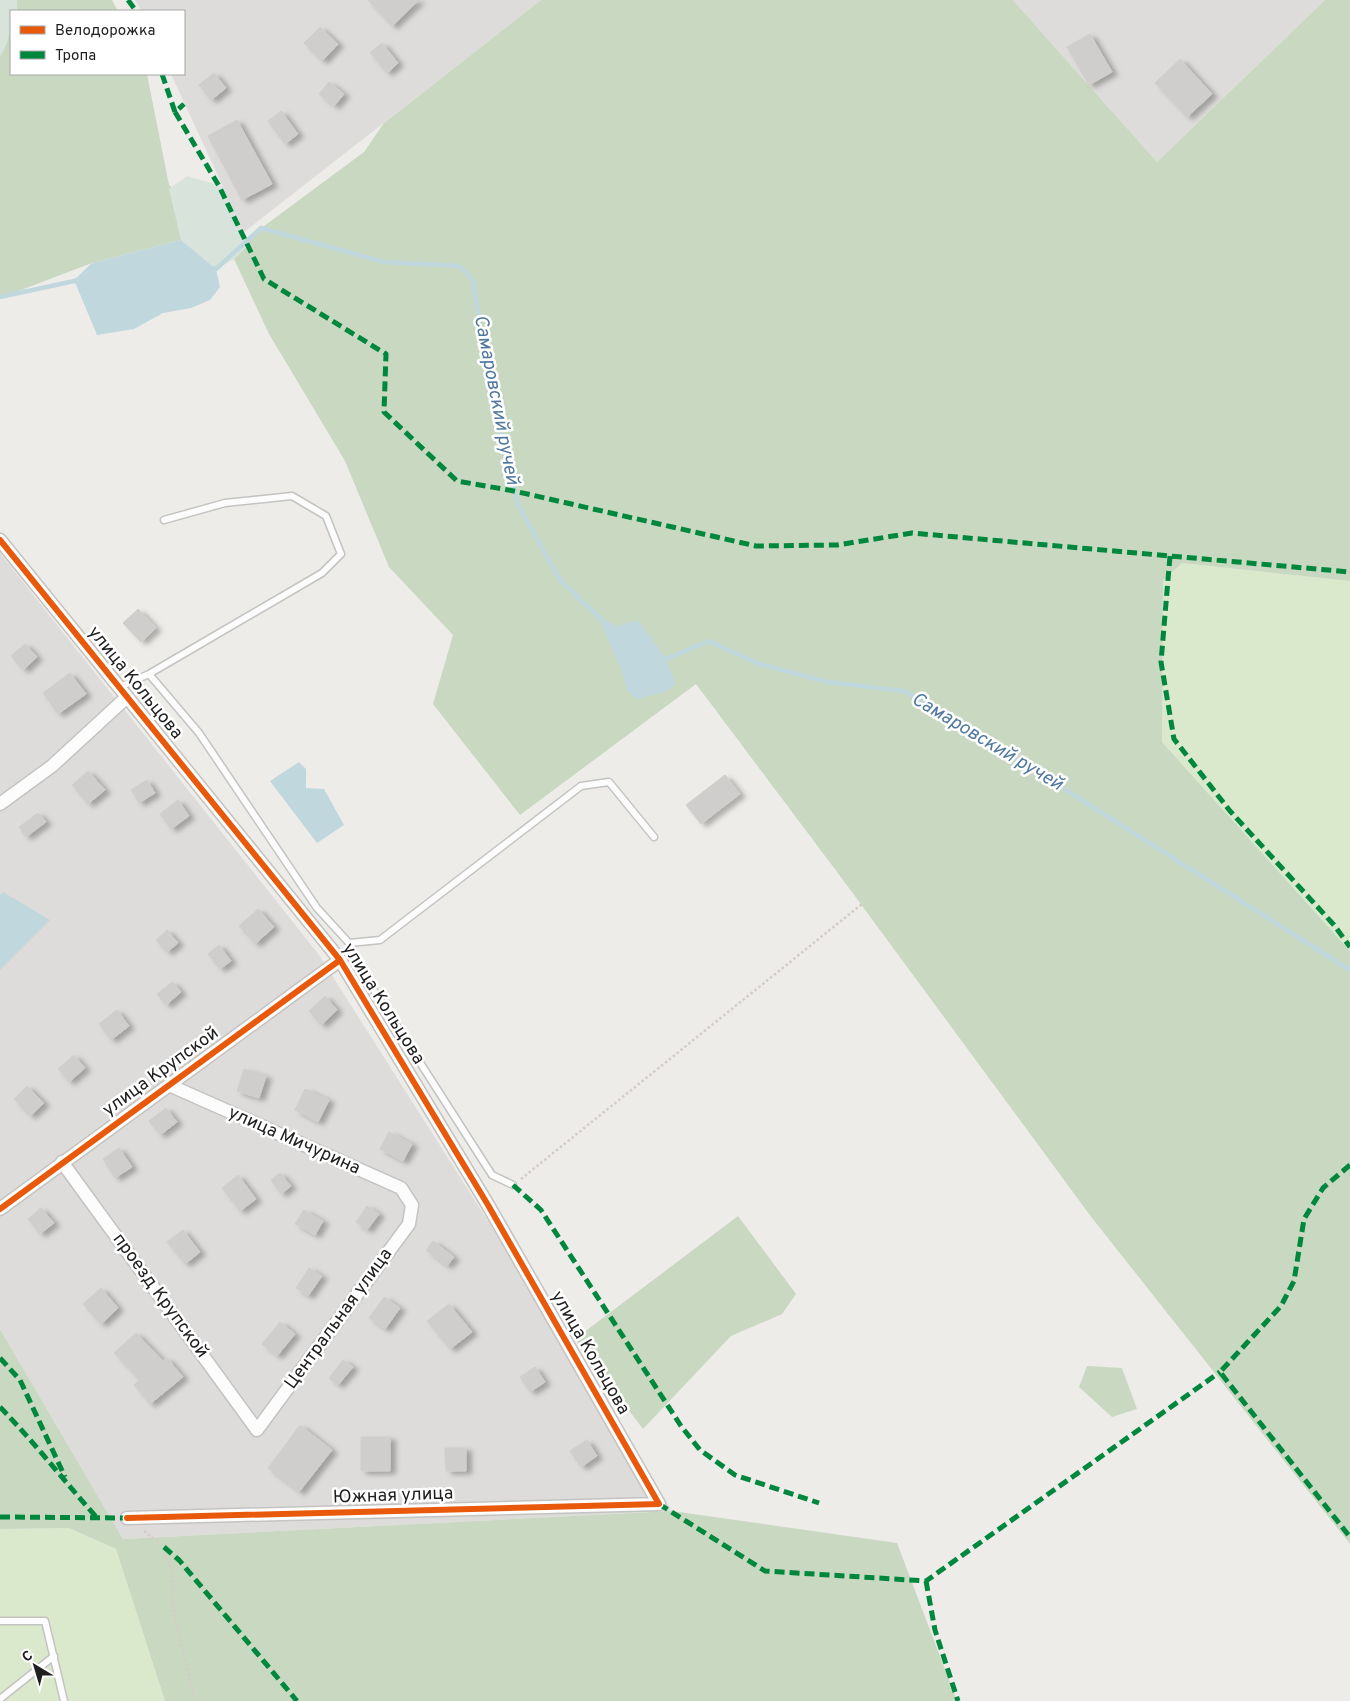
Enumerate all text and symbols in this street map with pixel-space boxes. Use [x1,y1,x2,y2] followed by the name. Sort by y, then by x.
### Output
[10,10,185,75] legend
[55,22,155,41] text: Велодорожка
[55,47,96,66] text: Тропа
[468,313,524,488] water label: Самаровский ручей
[82,622,188,744] street label: улица Кольцова
[907,687,1068,797] water label: Самаровский ручей
[336,939,430,1069] street label: улица Кольцова
[98,1022,224,1122] street label: улица Крупской
[224,1102,364,1180] street label: улица Мичурина
[107,1229,213,1363] street label: проезд Крупской
[280,1244,398,1394] street label: Центральная улица
[545,1287,635,1419] street label: улица Кольцова
[332,1482,454,1510] street label: Южная улица
[10,1641,60,1691] north arrow
[19,1647,37,1666] text: С

